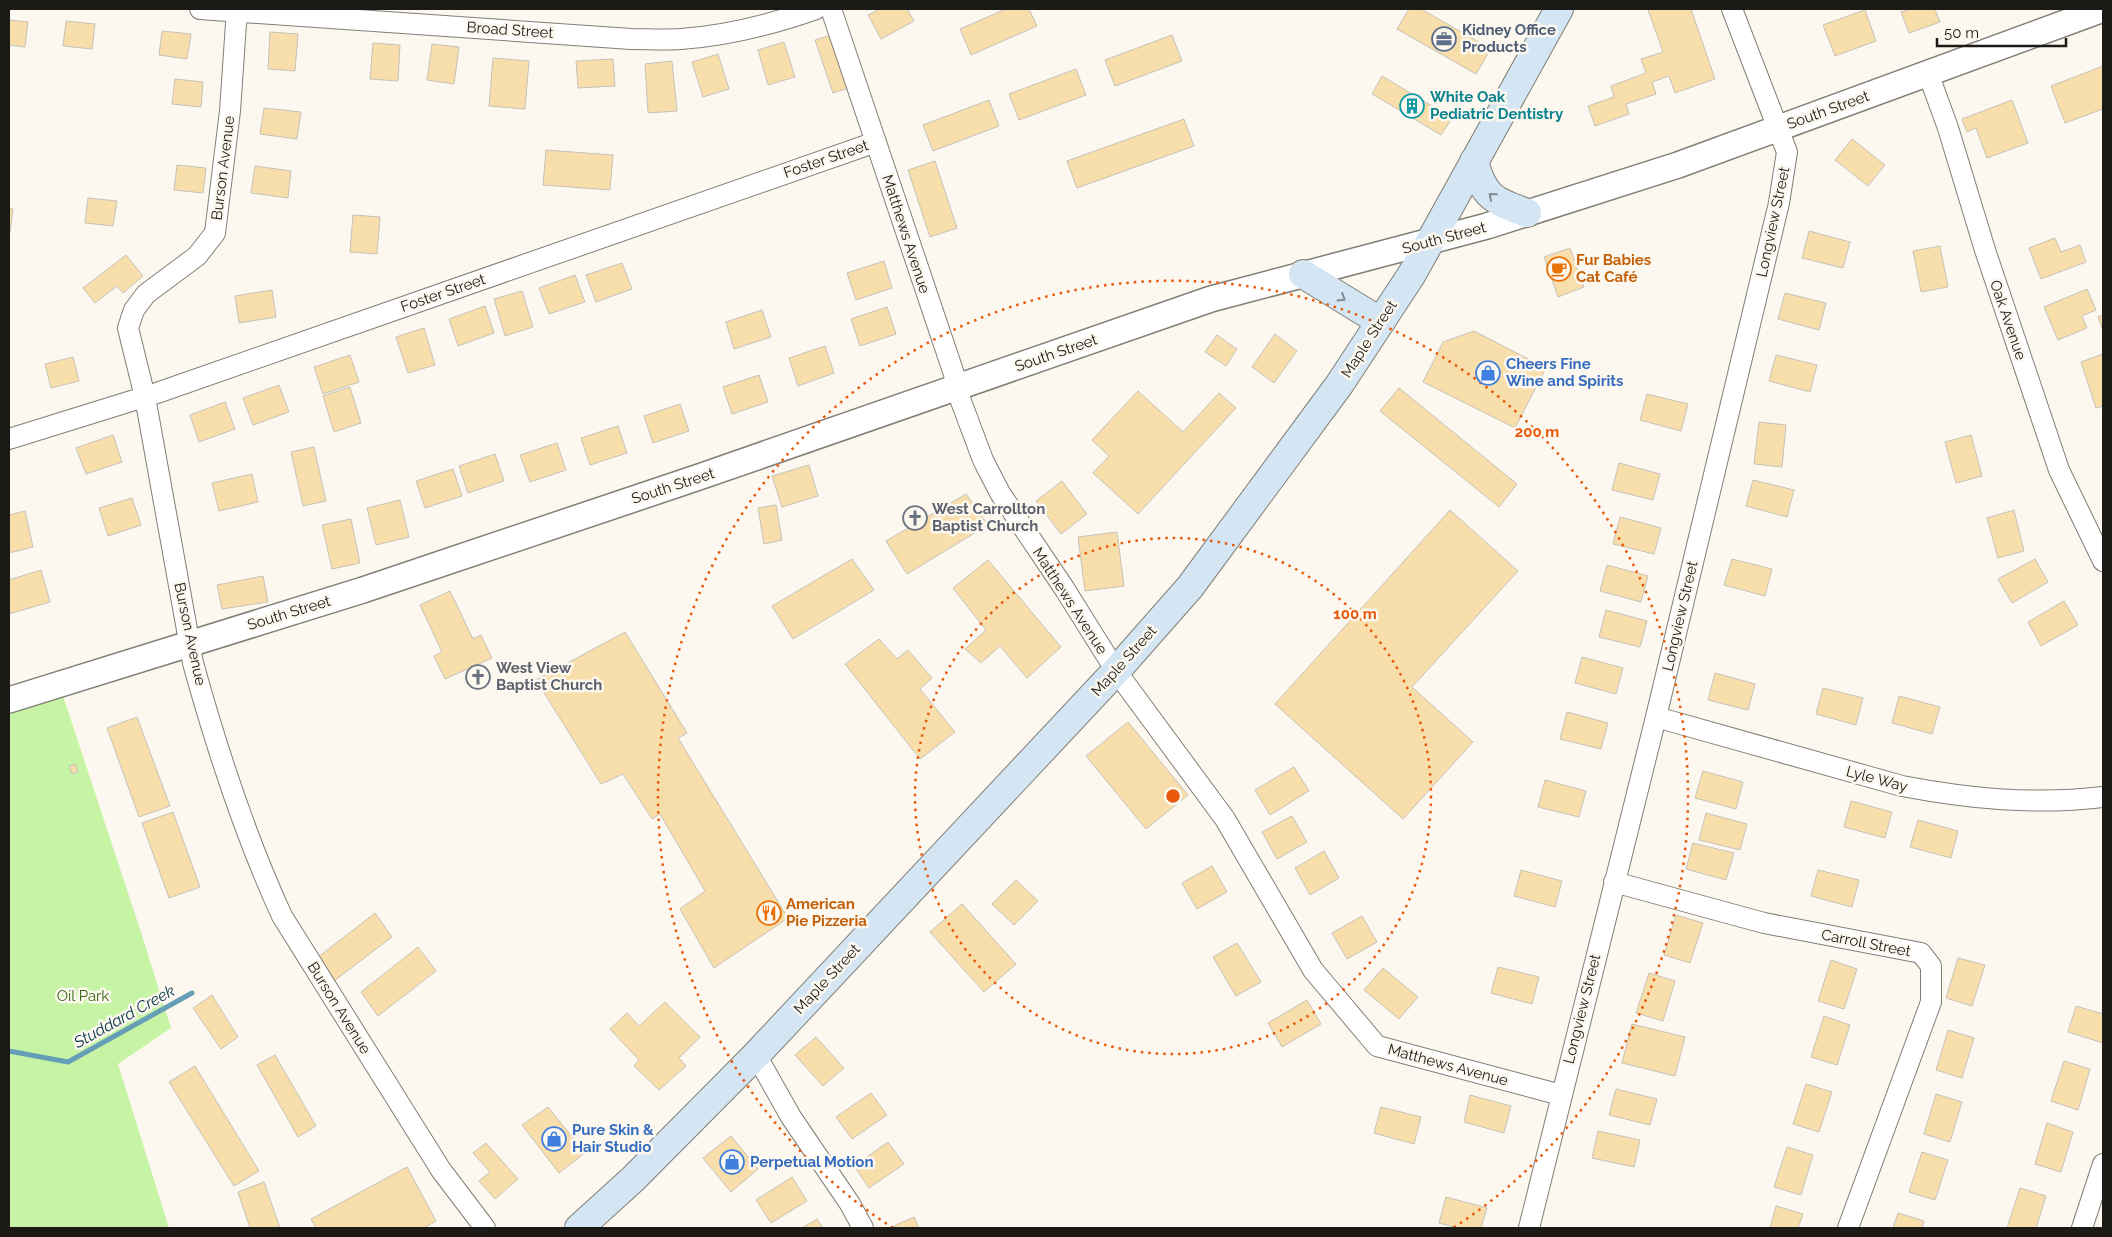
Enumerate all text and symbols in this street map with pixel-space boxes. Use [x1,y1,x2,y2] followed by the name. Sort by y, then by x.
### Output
[1937,15,2066,47] scale bar
[466,18,554,42] street label: Broad Street
[1462,21,1556,56] place label: Kidney Office Products
[1944,24,1979,42] text: 50 m
[1431,26,1457,52] office icon: Kidney Office Products
[1784,87,1872,133] street label: South Street
[1430,88,1564,123] place label: White Oak Pediatric Dentistry
[1399,93,1425,119] building icon: White Oak Pediatric Dentistry
[208,115,238,221] street label: Burson Avenue
[781,136,871,182] street label: Foster Street
[1752,165,1794,279] street label: Longview Street
[878,172,934,296] street label: Matthews Avenue
[1488,193,1497,202] one-way arrow
[1400,218,1488,258] street label: South Street
[1576,251,1651,286] place label: Fur Babies Cat Café
[1546,256,1572,282] cafe icon: Fur Babies Cat Café
[398,270,488,316] street label: Foster Street
[1986,278,2030,363] street label: Oak Avenue
[1336,291,1345,301] one-way arrow
[1337,297,1401,381] street label: Maple Street
[1012,330,1100,376] street label: South Street
[1506,355,1624,390] place label: Cheers Fine Wine and Spirits
[1475,360,1501,386] shop icon: Cheers Fine Wine and Spirits
[1515,423,1559,441] text: 200 m
[629,464,717,508] street label: South Street
[932,500,1045,535] place label: West Carrollton Baptist Church
[902,505,928,531] church icon: West Carrollton Baptist Church
[1029,544,1111,658] street label: Matthews Avenue
[1659,559,1701,673] street label: Longview Street
[170,581,210,687] street label: Burson Avenue
[245,592,333,634] street label: South Street
[1333,605,1377,623] text: 100 m
[1088,622,1160,700] street label: Maple Street
[496,659,602,694] place label: West View Baptist Church
[465,664,491,690] church icon: West View Baptist Church
[1844,762,1910,796] street label: Lyle Way
[1164,787,1182,805] centre of rings
[786,895,867,930] place label: American Pie Pizzeria
[756,900,782,926] restaurant icon: American Pie Pizzeria
[1820,926,1912,960] street label: Carroll Street
[790,940,864,1018] street label: Maple Street
[1560,952,1604,1066] street label: Longview Street
[304,959,375,1057] street label: Burson Avenue
[70,981,178,1052] water label: Studdard Creek
[57,987,109,1005] park label: Oil Park
[1386,1040,1510,1090] street label: Matthews Avenue
[572,1121,654,1156] place label: Pure Skin & Hair Studio
[541,1126,567,1152] shop icon: Pure Skin & Hair Studio
[719,1149,745,1175] shop icon: Perpetual Motion
[750,1153,874,1171] place label: Perpetual Motion

